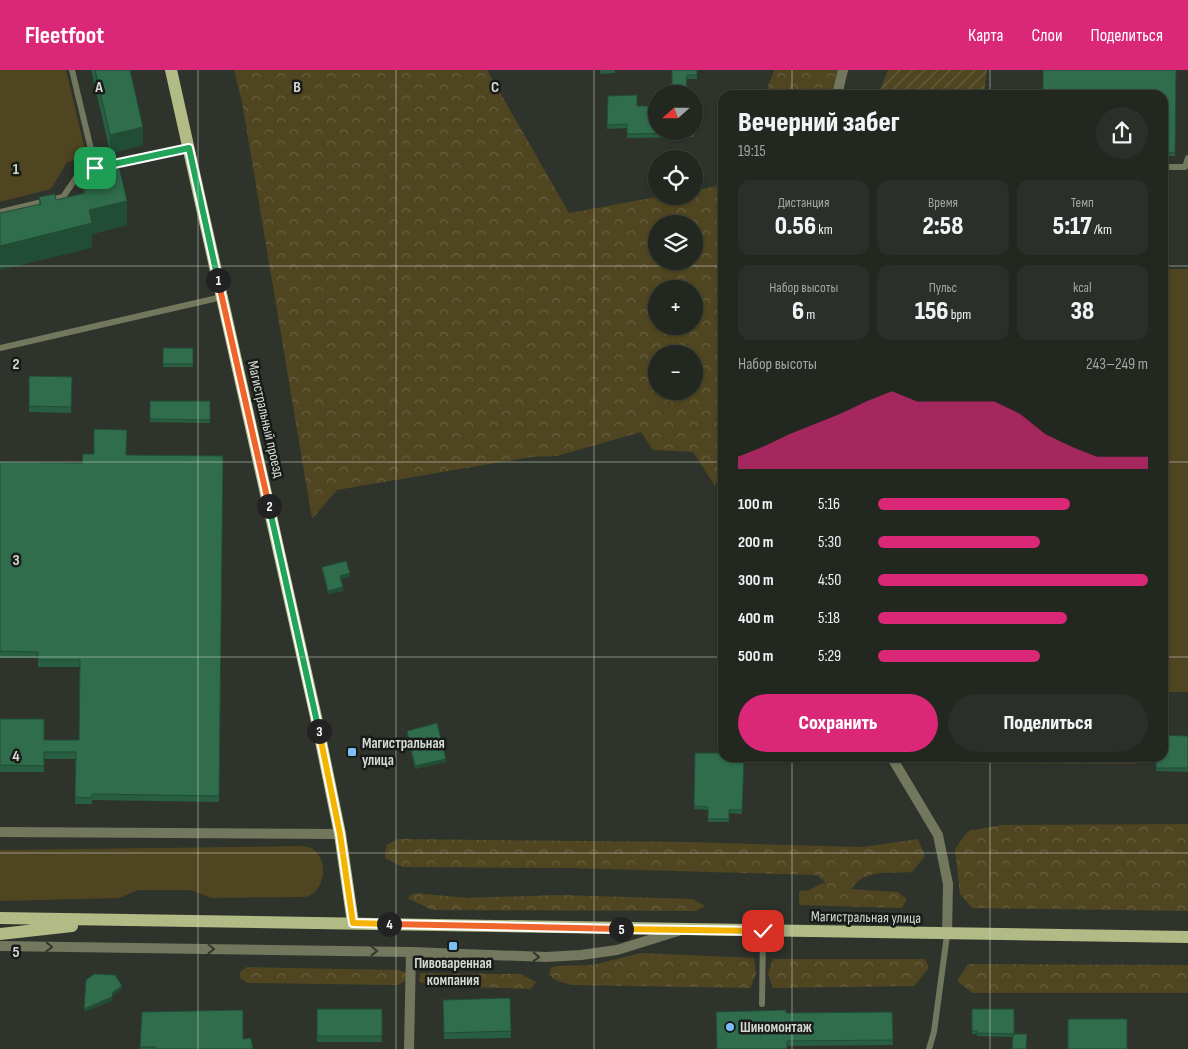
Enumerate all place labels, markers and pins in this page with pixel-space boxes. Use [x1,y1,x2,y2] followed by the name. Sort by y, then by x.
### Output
[74,147,116,189] pin
[206,268,230,292] pin: 1
[256,494,282,518] pin: 2
[306,718,332,744] pin: 3
[362,734,445,770] place label: Магистральная улица
[346,746,358,758] marker: Магистральная улица
[742,910,784,952] pin
[376,912,402,936] pin: 4
[608,916,634,942] pin: 5
[447,940,459,952] marker: Пивоваренная компания
[414,954,492,990] place label: Пивоваренная компания
[740,1018,813,1037] place label: Шиномонтаж
[724,1021,736,1033] marker: Шиномонтаж

